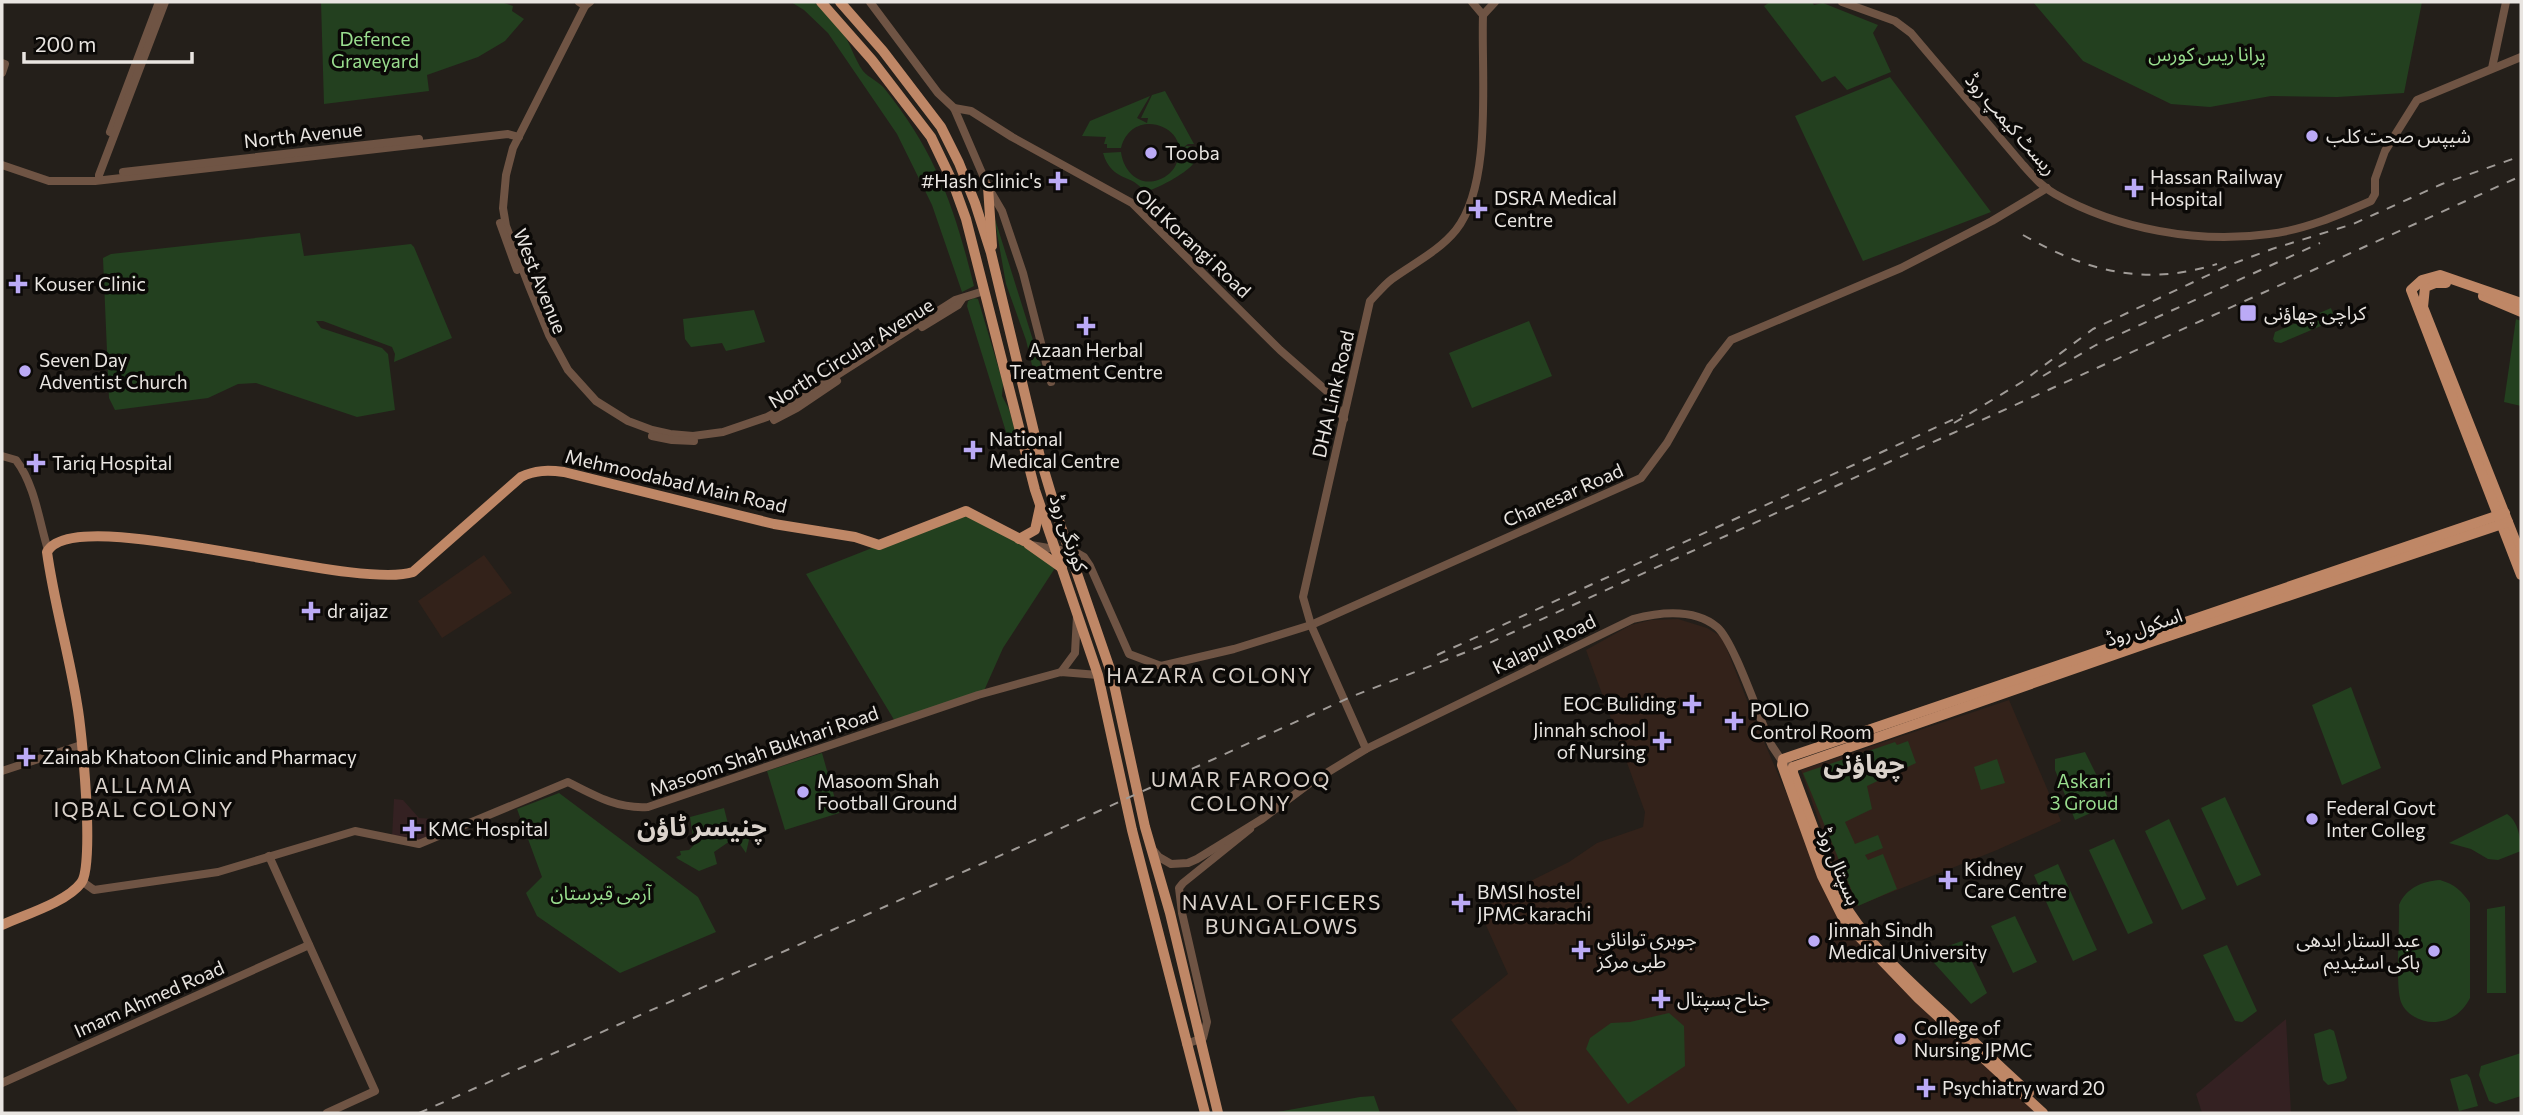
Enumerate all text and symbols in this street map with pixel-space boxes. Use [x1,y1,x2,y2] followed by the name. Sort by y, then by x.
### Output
[24,21,192,65] scale bar
[331,27,419,72] park label: Defence Graveyard
[35,31,96,56] text: 200 m
[2148,42,2266,67] park label: پرانا ریس کورس
[1959,68,2062,181] street label: ریسٹ کیمپ روڈ
[243,117,363,152] street label: North Avenue
[2326,124,2471,149] place label: شیپس صحت کلب
[2304,128,2320,144] marker: شیپس صحت کلب
[1165,141,1220,164] place label: Tooba
[1143,145,1159,161] marker: Tooba
[2150,165,2283,210] place label: Hassan Railway Hospital
[921,169,1042,192] place label: #Hash Clinic's
[1048,171,1068,191] marker: #Hash Clinic's
[2124,178,2144,198] marker: Hassan Railway Hospital
[1131,183,1256,302] street label: Old Korangi Road
[1494,186,1617,231] place label: DSRA Medical Centre
[1468,199,1488,219] marker: DSRA Medical Centre
[509,225,572,337] street label: West Avenue
[34,272,146,295] place label: Kouser Clinic
[8,274,28,294] marker: Kouser Clinic
[764,292,937,413] street label: North Circular Avenue
[2264,301,2367,326] place label: کراچی چھاؤنی
[2238,303,2258,323] marker: کراچی چھاؤنی
[1076,316,1096,336] marker: Azaan Herbal Treatment Centre
[1307,328,1358,460] street label: DHA Link Road
[1009,338,1163,383] place label: Azaan Herbal Treatment Centre
[39,348,188,393] place label: Seven Day Adventist Church
[17,363,33,379] marker: Seven Day Adventist Church
[989,427,1120,472] place label: National Medical Centre
[963,440,983,460] marker: National Medical Centre
[563,444,789,517] street label: Mehmoodabad Main Road
[52,451,172,474] place label: Tariq Hospital
[26,453,46,473] marker: Tariq Hospital
[1499,458,1626,531] street label: Chanesar Road
[1045,491,1094,576] street label: کورنگی روڈ
[327,599,388,622] place label: dr aijaz
[301,601,321,621] marker: dr aijaz
[2103,603,2185,651] street label: اسکول روڈ
[1488,609,1599,678] street label: Kalapul Road
[1106,662,1314,687] district label: HAZARA COLONY
[1563,692,1676,715] place label: EOC Buliding
[1682,694,1702,714] marker: EOC Buliding
[1750,698,1872,743] place label: POLIO Control Room
[646,701,881,801] street label: Masoom Shah Bukhari Road
[1724,711,1744,731] marker: POLIO Control Room
[1533,718,1646,763] place label: Jinnah school of Nursing
[1652,731,1672,751] marker: Jinnah school of Nursing
[42,745,357,768] place label: Zainab Khatoon Clinic and Pharmacy
[16,747,36,767] marker: Zainab Khatoon Clinic and Pharmacy
[1823,747,1905,782] district label: چھاؤنی
[1151,766,1331,815] district label: UMAR FAROOQ COLONY
[817,769,957,814] place label: Masoom Shah Football Ground
[2050,769,2118,814] park label: Askari 3 Groud
[54,772,234,821] district label: ALLAMA IQBAL COLONY
[795,784,811,800] marker: Masoom Shah Football Ground
[2326,796,2436,841] place label: Federal Govt Inter Colleg
[637,810,767,845] district label: چنیسر ٹاؤن
[2304,811,2320,827] marker: Federal Govt Inter Colleg
[428,817,548,840] place label: KMC Hospital
[402,819,422,839] marker: KMC Hospital
[1811,823,1866,909] street label: ہسپتال روڈ
[1964,857,2067,902] place label: Kidney Care Centre
[1938,870,1958,890] marker: Kidney Care Centre
[1477,880,1591,925] place label: BMSI hostel JPMC karachi
[551,881,653,905] park label: آرمی قبرستان
[1182,889,1382,938] district label: NAVAL OFFICERS BUNGALOWS
[1451,893,1471,913] marker: BMSI hostel JPMC karachi
[1828,918,1987,963] place label: Jinnah Sindh Medical University
[1596,927,1697,973] place label: جوہری توانائی طبی مرکز
[2296,928,2420,977] place label: عبد الستار ایدھی ہاکی اسٹیدیم
[1806,933,1822,949] marker: Jinnah Sindh Medical University
[1571,940,1591,960] marker: جوہری توانائی طبی مرکز
[2426,943,2442,959] marker: عبد الستار ایدھی ہاکی اسٹیدیم
[70,955,227,1042] street label: Imam Ahmed Road
[1677,987,1770,1013] place label: جناح ہسپتال
[1651,989,1671,1009] marker: جناح ہسپتال
[1914,1016,2033,1061] place label: College of Nursing JPMC
[1892,1031,1908,1047] marker: College of Nursing JPMC
[1942,1076,2105,1099] place label: Psychiatry ward 20
[1916,1078,1936,1098] marker: Psychiatry ward 20

